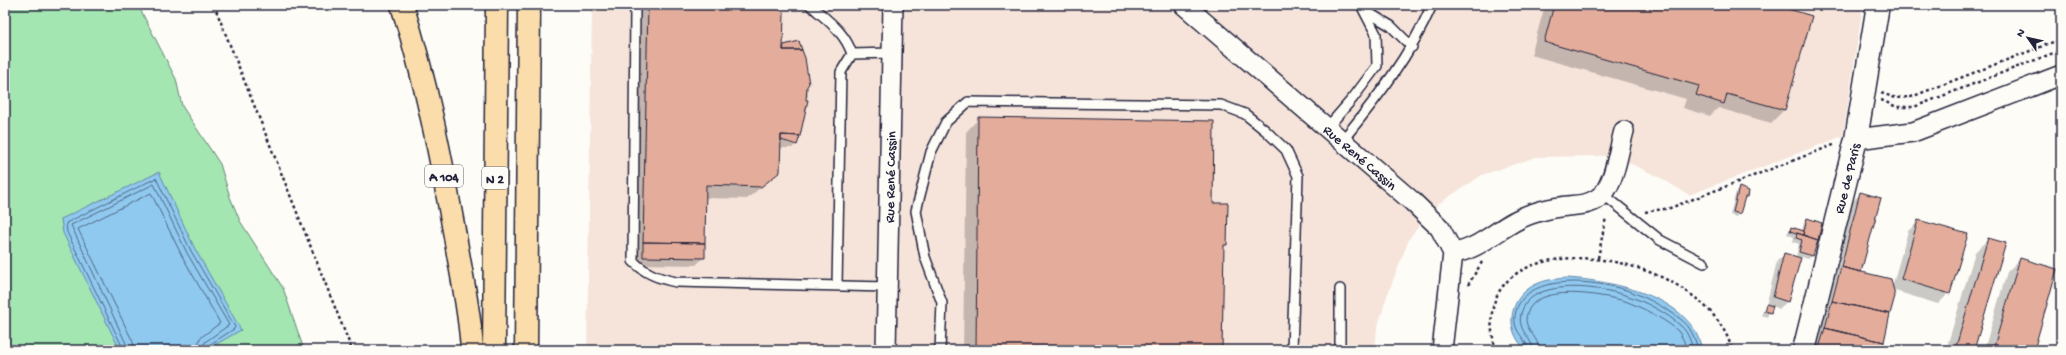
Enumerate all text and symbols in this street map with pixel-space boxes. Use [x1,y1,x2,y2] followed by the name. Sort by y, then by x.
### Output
[2008,18,2048,58] north arrow
[2014,27,2028,40] text: N
[1319,123,1400,195] street label: Rue René Cassin
[883,131,901,223] street label: Rue René Cassin
[1832,141,1866,216] street label: Rue de Paris
[425,165,463,187] road number: A 104
[482,167,508,189] road number: N 2

